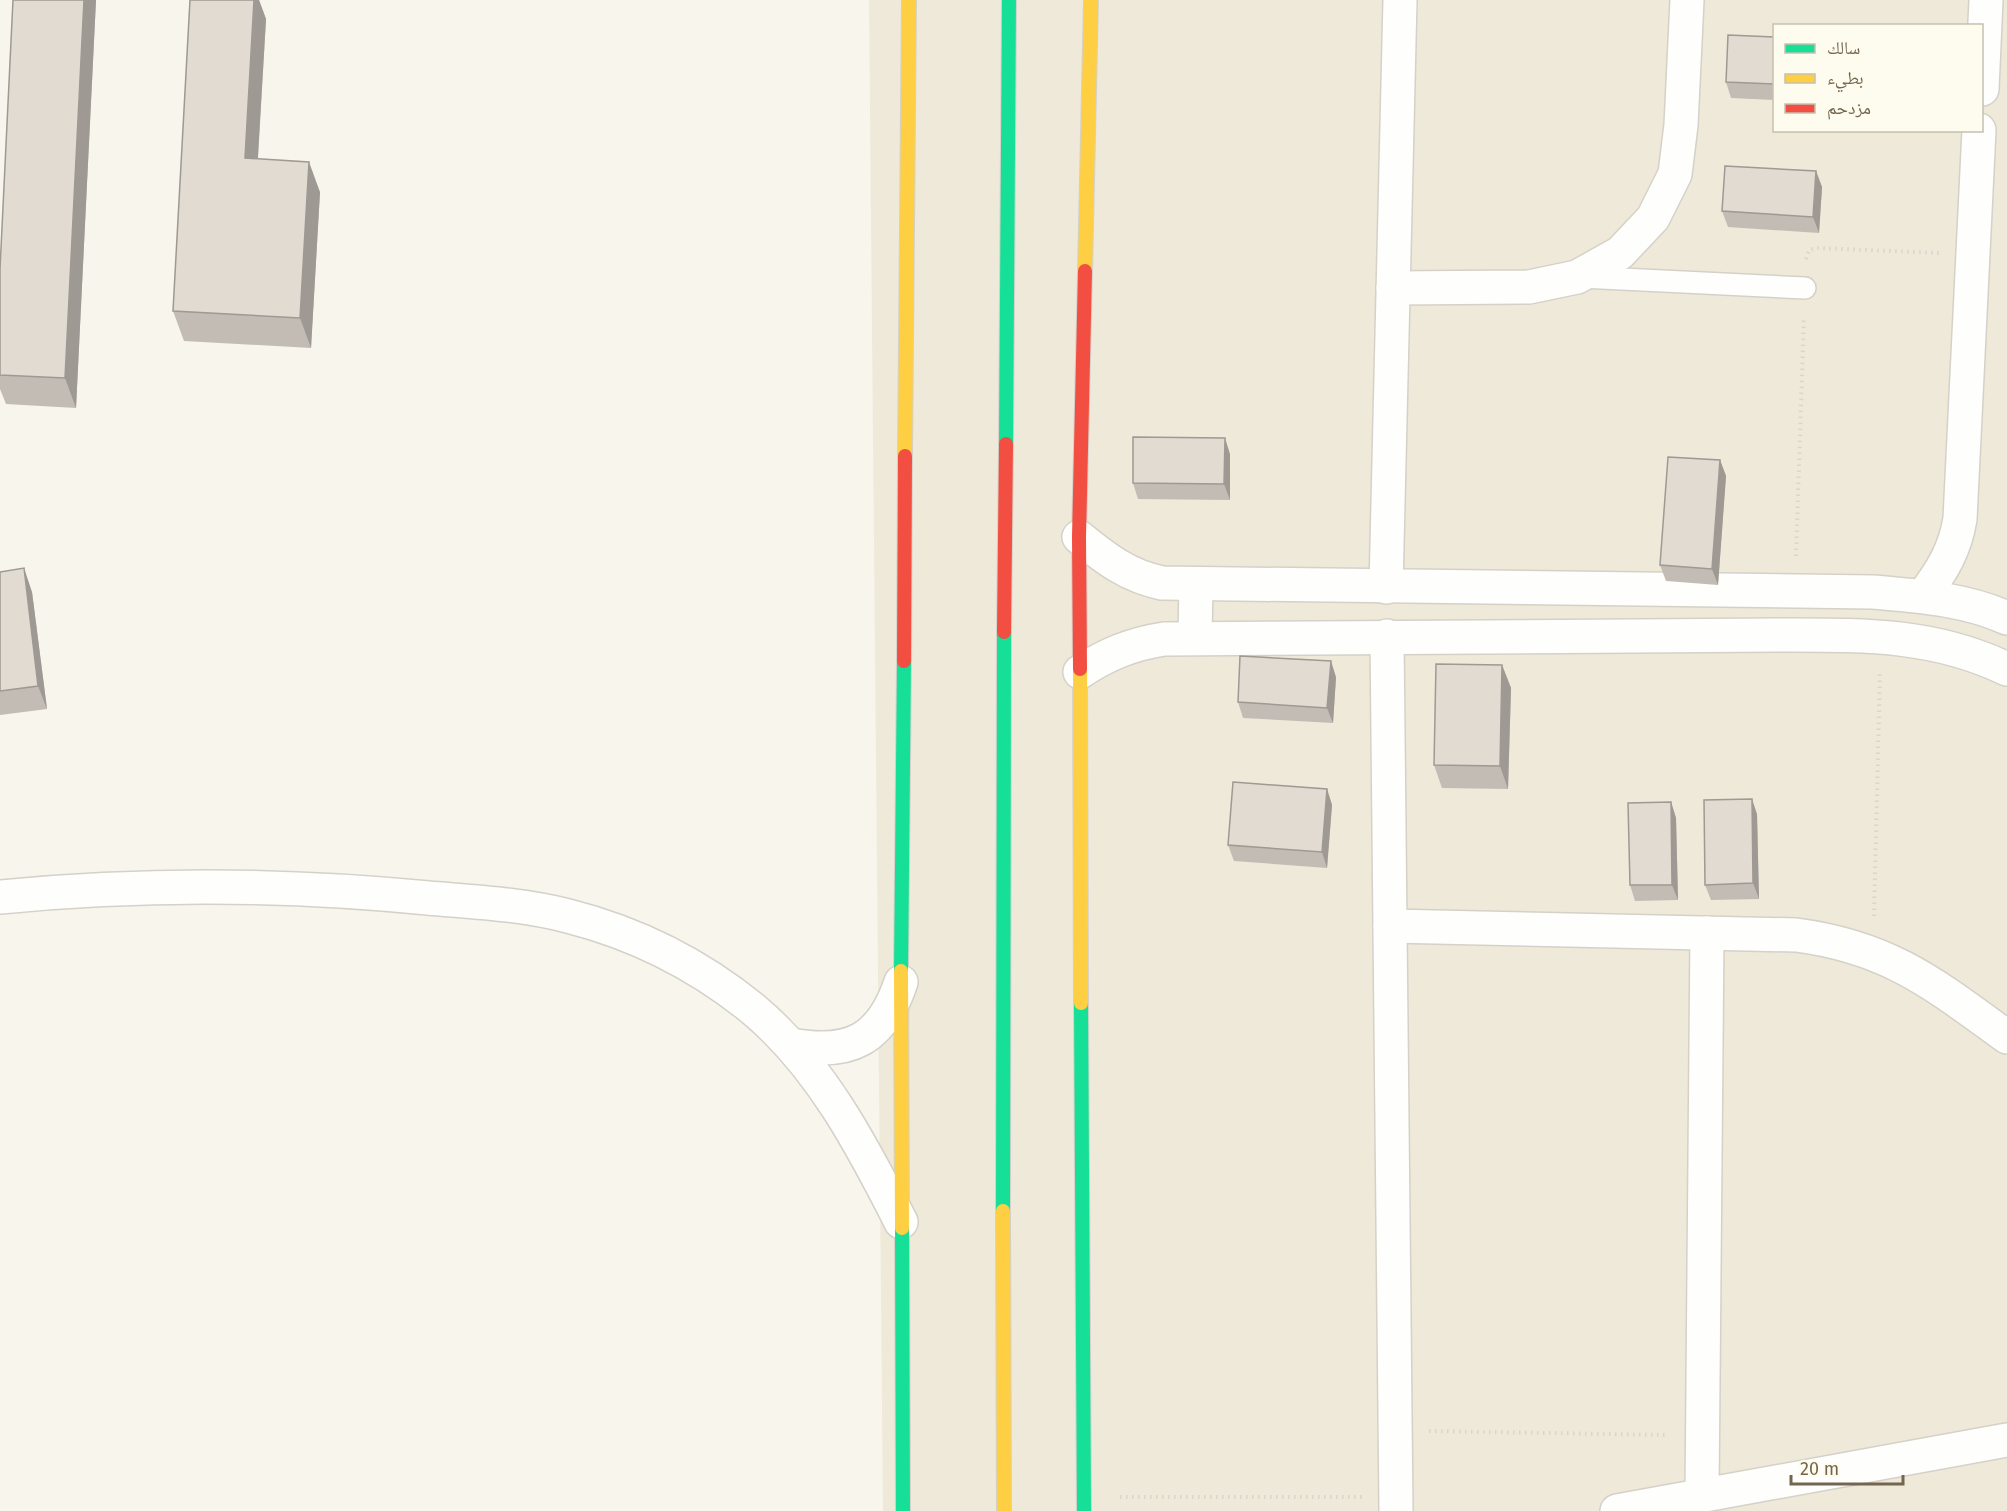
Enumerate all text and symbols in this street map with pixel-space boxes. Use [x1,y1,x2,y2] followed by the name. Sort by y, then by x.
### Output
[1773,24,1983,132] legend
[1827,37,1860,59] text: سالك
[1827,67,1864,93] text: بطيء
[1827,97,1871,120] text: مزدحم
[1791,1448,1904,1486] scale bar
[1800,1458,1839,1480] text: 20 m

